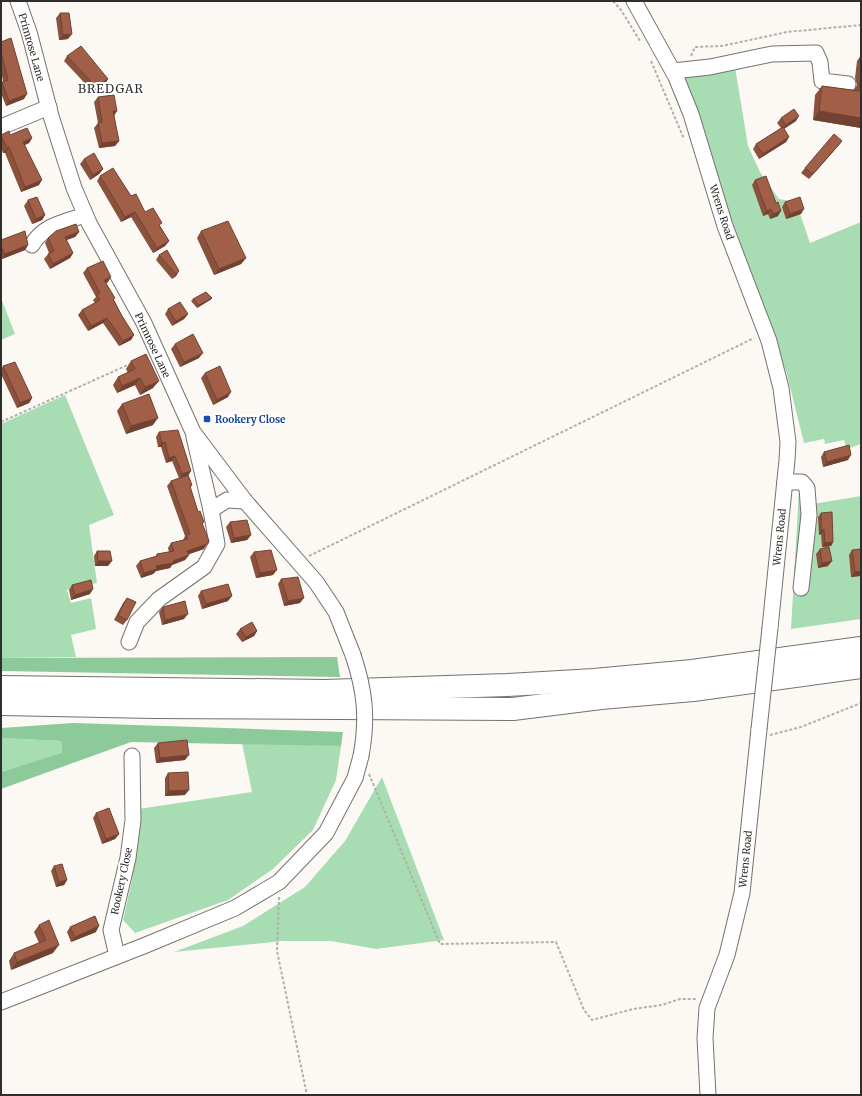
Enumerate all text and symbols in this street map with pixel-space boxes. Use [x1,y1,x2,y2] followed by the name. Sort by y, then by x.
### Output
[16,12,47,83] street label: Primrose Lane
[78,81,144,96] district label: BREDGAR
[706,182,737,241] street label: Wrens Road
[132,311,173,380] street label: Primrose Lane
[215,413,286,426] place label: Rookery Close
[202,414,212,424] marker: Rookery Close
[770,508,789,567] street label: Wrens Road
[736,830,755,889] street label: Wrens Road
[108,846,135,916] street label: Rookery Close

